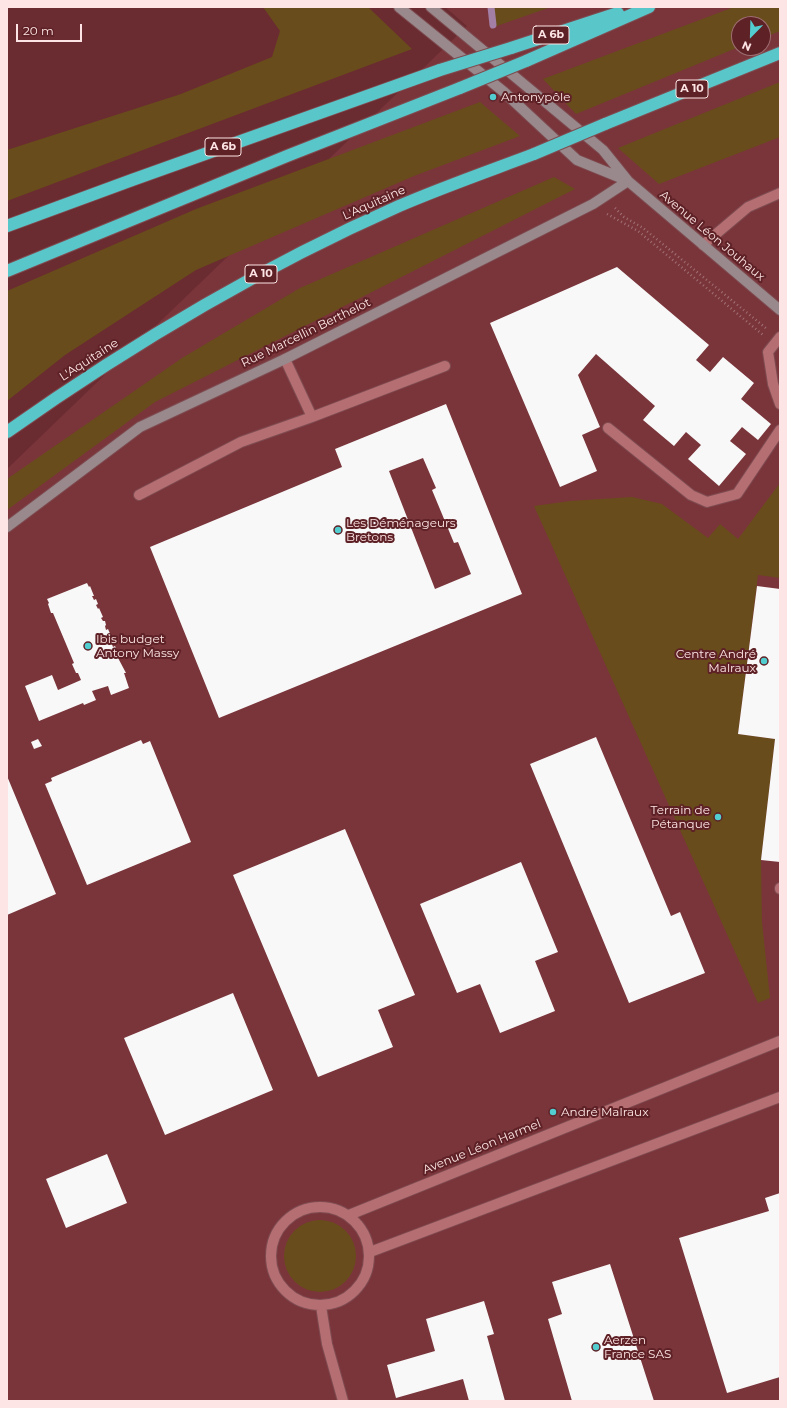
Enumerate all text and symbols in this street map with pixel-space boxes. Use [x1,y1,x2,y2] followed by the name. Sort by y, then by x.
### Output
[18,16,84,42] scale bar
[731,16,771,56] north arrow
[23,23,54,38] text: 20 m
[533,26,569,44] road number: A 6b
[740,38,754,54] text: N
[676,80,708,98] road number: A 10
[501,90,570,104] place label: Antonypôle
[488,92,498,102] marker: Antonypôle
[205,138,241,156] road number: A 6b
[340,183,408,223] street label: L'Aquitaine
[657,188,767,284] street label: Avenue Léon Jouhaux
[245,265,277,283] road number: A 10
[239,295,373,371] street label: Rue Marcellin Berthelot
[57,336,121,384] street label: L'Aquitaine
[346,516,456,544] place label: Les Déménageurs Bretons
[333,525,343,535] marker: Les Déménageurs Bretons
[96,632,179,660] place label: Ibis budget Antony Massy
[83,641,93,651] marker: Ibis budget Antony Massy
[676,647,756,675] place label: Centre André Malraux
[759,656,769,666] marker: Centre André Malraux
[651,803,710,831] place label: Terrain de Pétanque
[713,812,723,822] marker: Terrain de Pétanque
[561,1105,649,1119] place label: André Malraux
[548,1107,558,1117] marker: André Malraux
[421,1117,543,1177] street label: Avenue Léon Harmel
[604,1333,671,1361] place label: Aerzen France SAS
[591,1342,601,1352] marker: Aerzen France SAS

